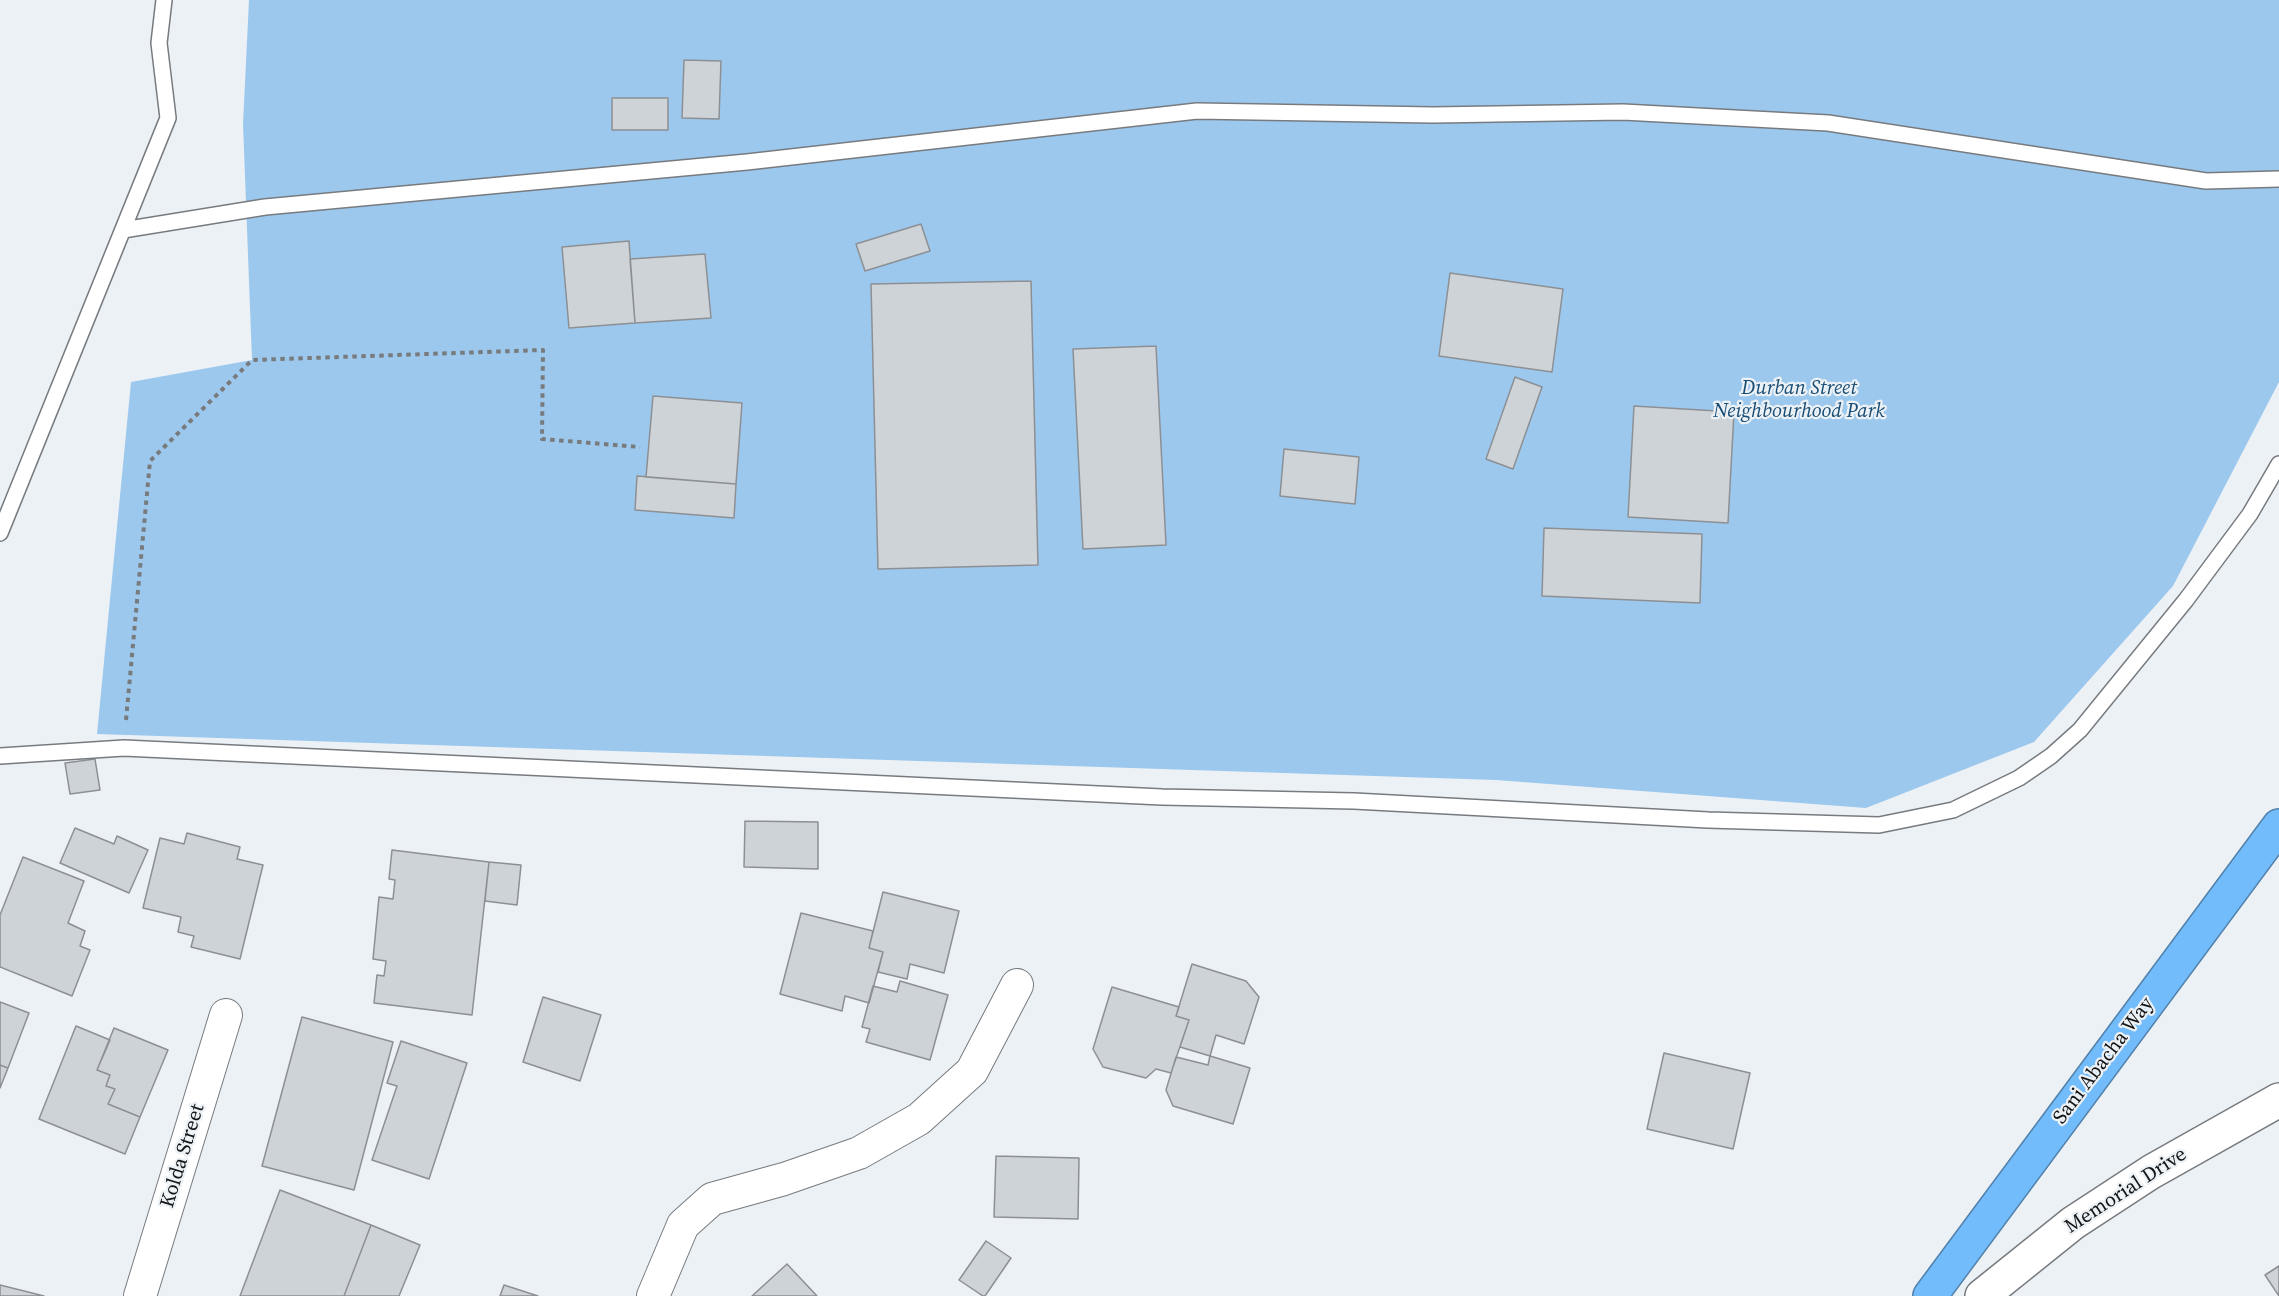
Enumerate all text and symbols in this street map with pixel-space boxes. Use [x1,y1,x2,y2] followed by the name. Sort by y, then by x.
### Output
[1713,377,1885,424] park label: Durban Street Neighbourhood Park
[2049,993,2159,1129] street label: Sani Abacha Way
[156,1101,210,1211] street label: Kolda Street
[2061,1143,2191,1239] street label: Memorial Drive

